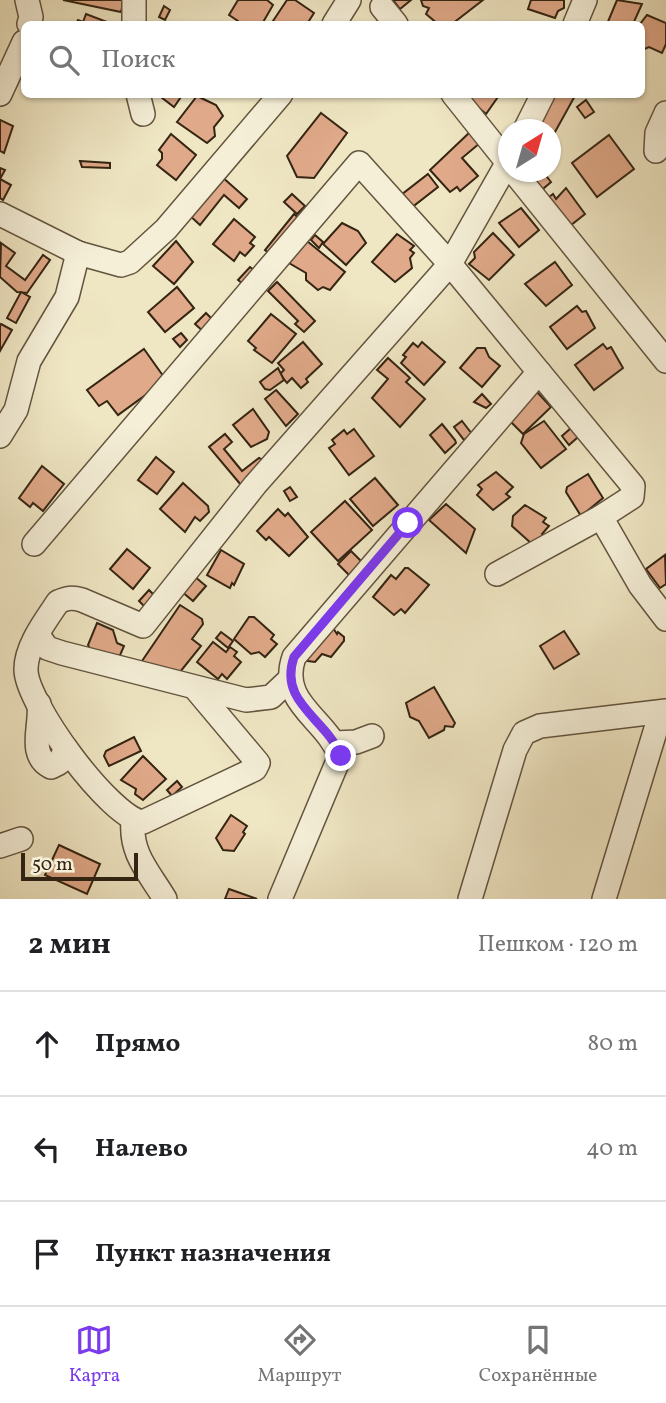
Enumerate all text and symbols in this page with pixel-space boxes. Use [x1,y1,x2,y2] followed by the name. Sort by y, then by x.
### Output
[21,21,645,98] search box
[45,41,83,79] icon: search
[101,42,175,78] text: Поиск
[498,119,561,182] north arrow
[392,507,423,538] route start
[325,740,356,771] route end
[21,850,138,882] scale bar
[32,852,73,878] text: 50 m
[28,924,111,966] text: 2 мин
[478,929,638,961] text: Пешком · 120 m
[28,1025,66,1063] icon: ahead
[95,1026,180,1062] text: Прямо
[588,1028,638,1060] text: 80 m
[28,1130,66,1168] icon: left
[95,1131,188,1167] text: Налево
[586,1133,638,1165] text: 40 m
[28,1235,66,1273] icon: arrive
[95,1236,331,1272] text: Пункт назначения
[69,1321,120,1389] tab: Карта
[258,1321,341,1389] tab: Маршрут
[479,1321,597,1389] tab: Сохранённые

